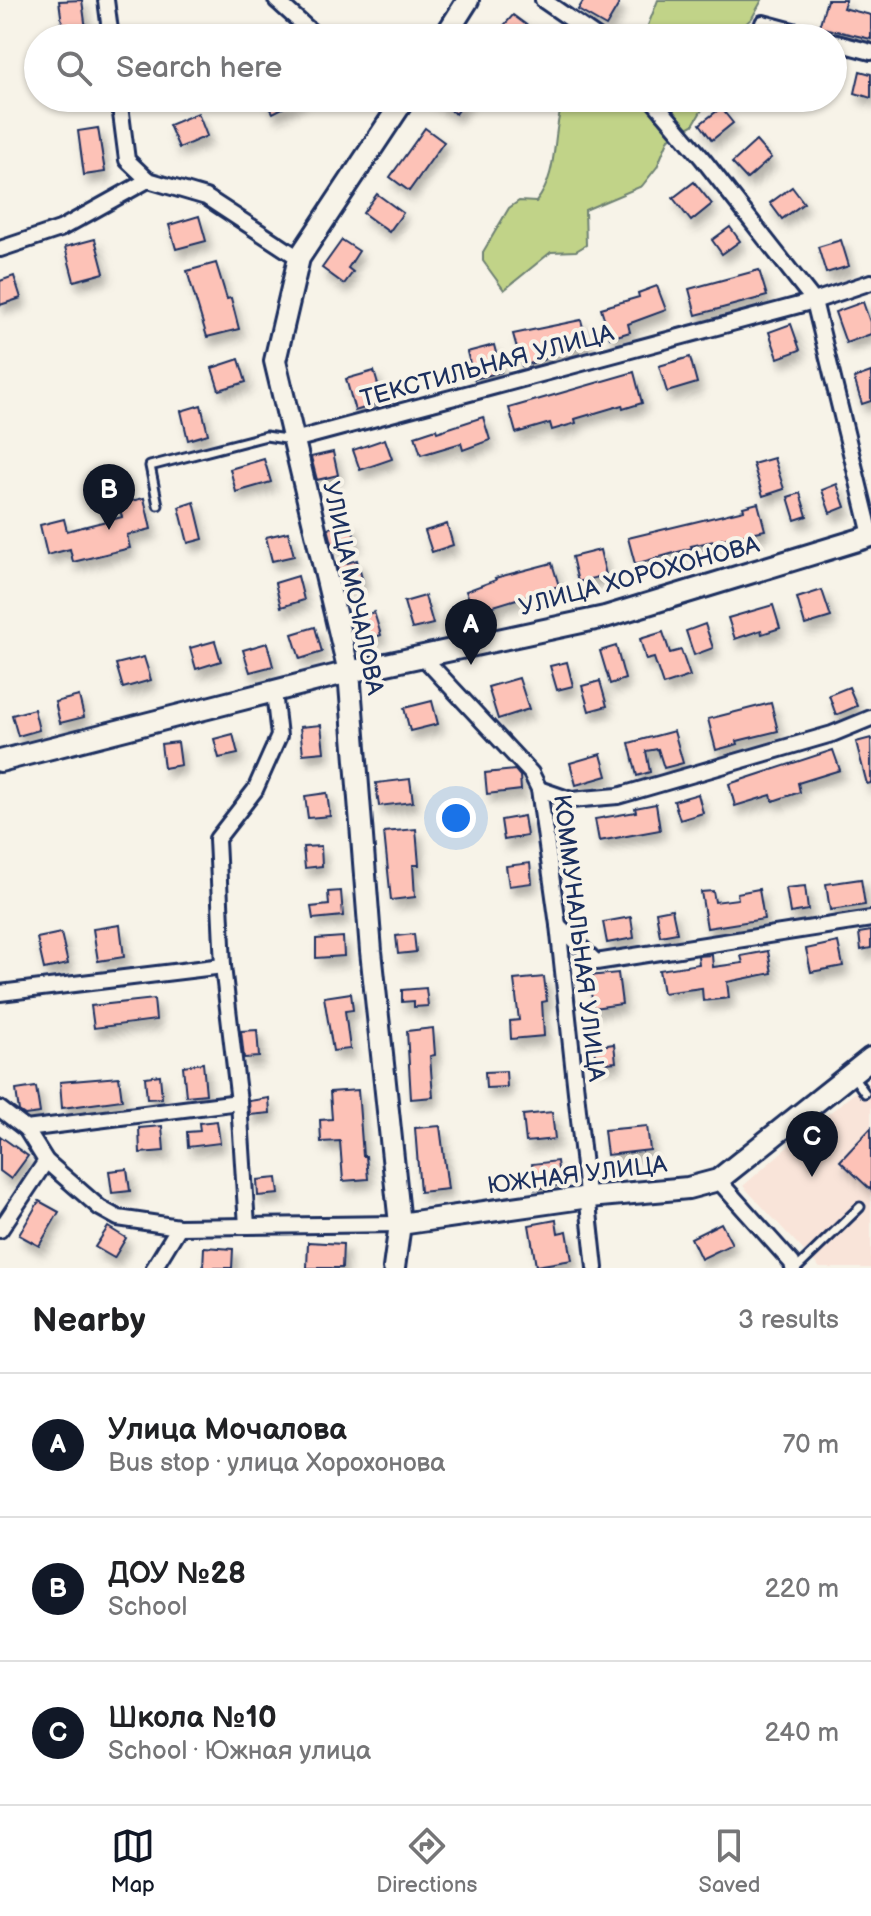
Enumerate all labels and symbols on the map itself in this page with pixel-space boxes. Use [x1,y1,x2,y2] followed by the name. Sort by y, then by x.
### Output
[357,318,617,414] street label: ТЕКСТИЛЬНАЯ УЛИЦА
[83,464,135,530] pin: B
[316,479,390,698] street label: УЛИЦА МОЧАЛОВА
[516,530,763,622] street label: УЛИЦА ХОРОХОНОВА
[445,599,497,665] pin: A
[547,793,611,1084] street label: КОММУНАЛЬНАЯ УЛИЦА
[436,798,476,838] your location
[786,1111,838,1177] pin: C
[486,1150,669,1200] street label: ЮЖНАЯ УЛИЦА

